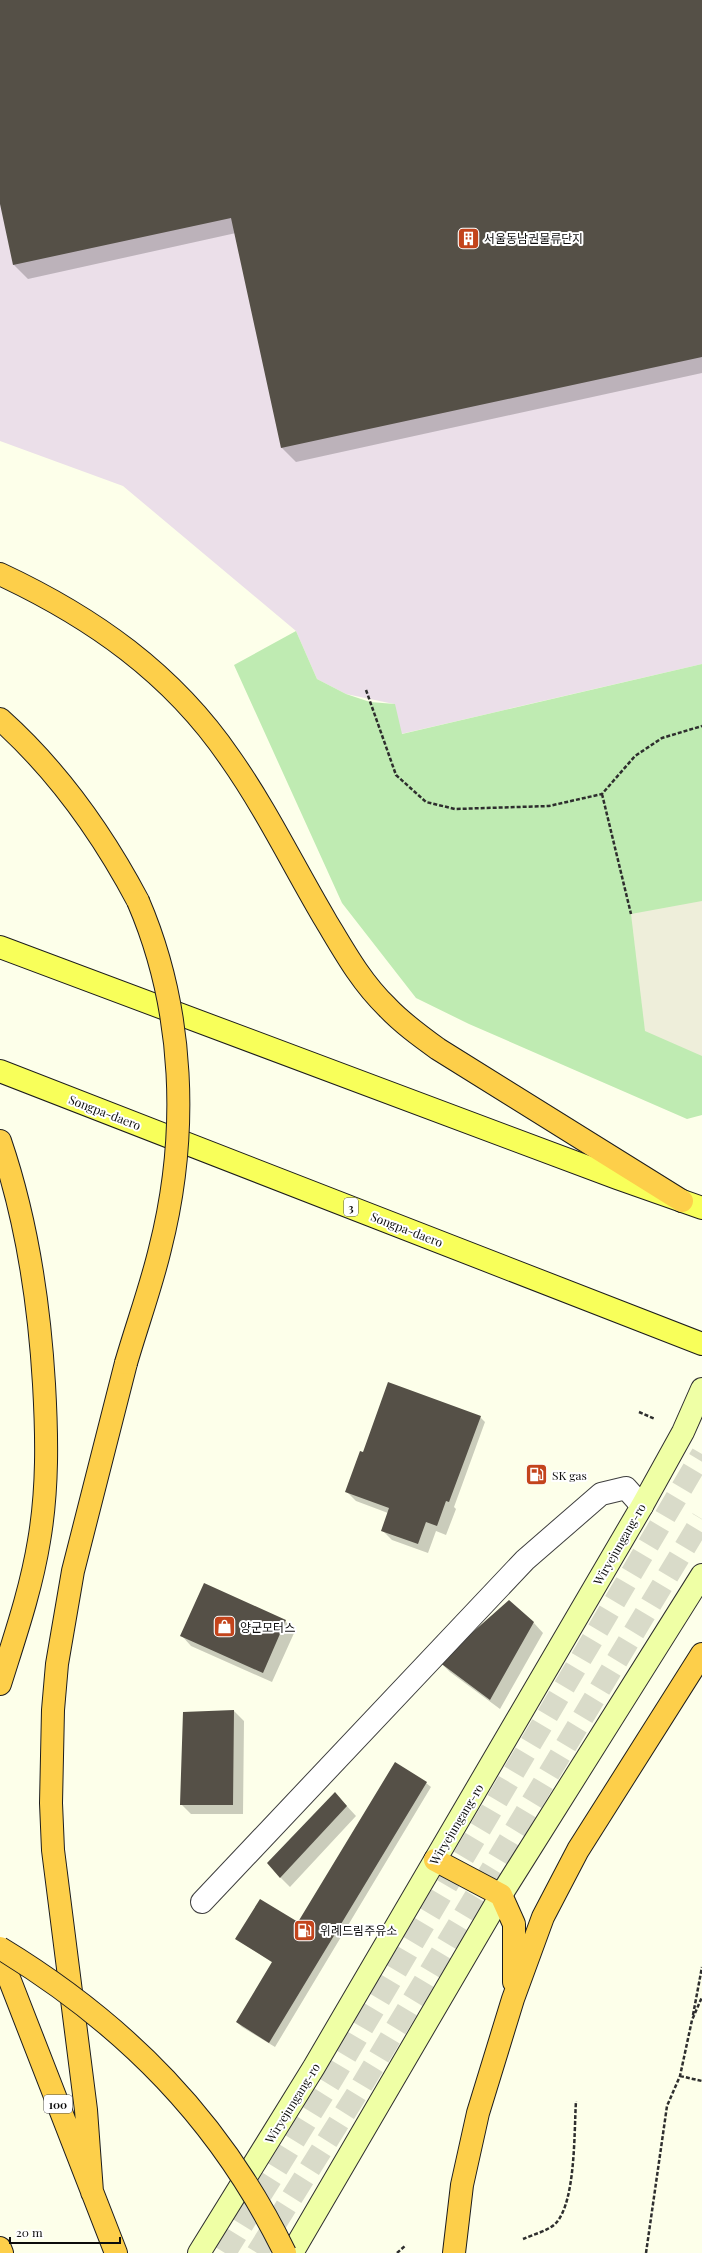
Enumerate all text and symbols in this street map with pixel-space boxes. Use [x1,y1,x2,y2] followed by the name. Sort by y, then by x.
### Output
[456,225,482,251] building icon: 서울동남권물류단지
[484,230,583,246] place label: 서울동남권물류단지
[67,1091,144,1133] street label: Songpa-daero
[344,1198,358,1216] road number: 3
[369,1208,446,1250] street label: Songpa-daero
[523,1462,549,1488] fuel station icon: SK gas
[552,1467,587,1483] place label: SK gas
[589,1500,649,1589] street label: Wiryejungang-ro
[212,1614,238,1640] shop icon: 양군모터스
[240,1619,295,1635] place label: 양군모터스
[425,1780,487,1868] street label: Wiryejungang-ro
[292,1917,318,1943] fuel station icon: 위례드림주유소
[320,1922,397,1938] place label: 위례드림주유소
[260,2059,323,2147] street label: Wiryejungang-ro
[44,2095,72,2113] road number: 100
[10,2219,120,2245] scale bar
[16,2224,43,2240] text: 20 m

